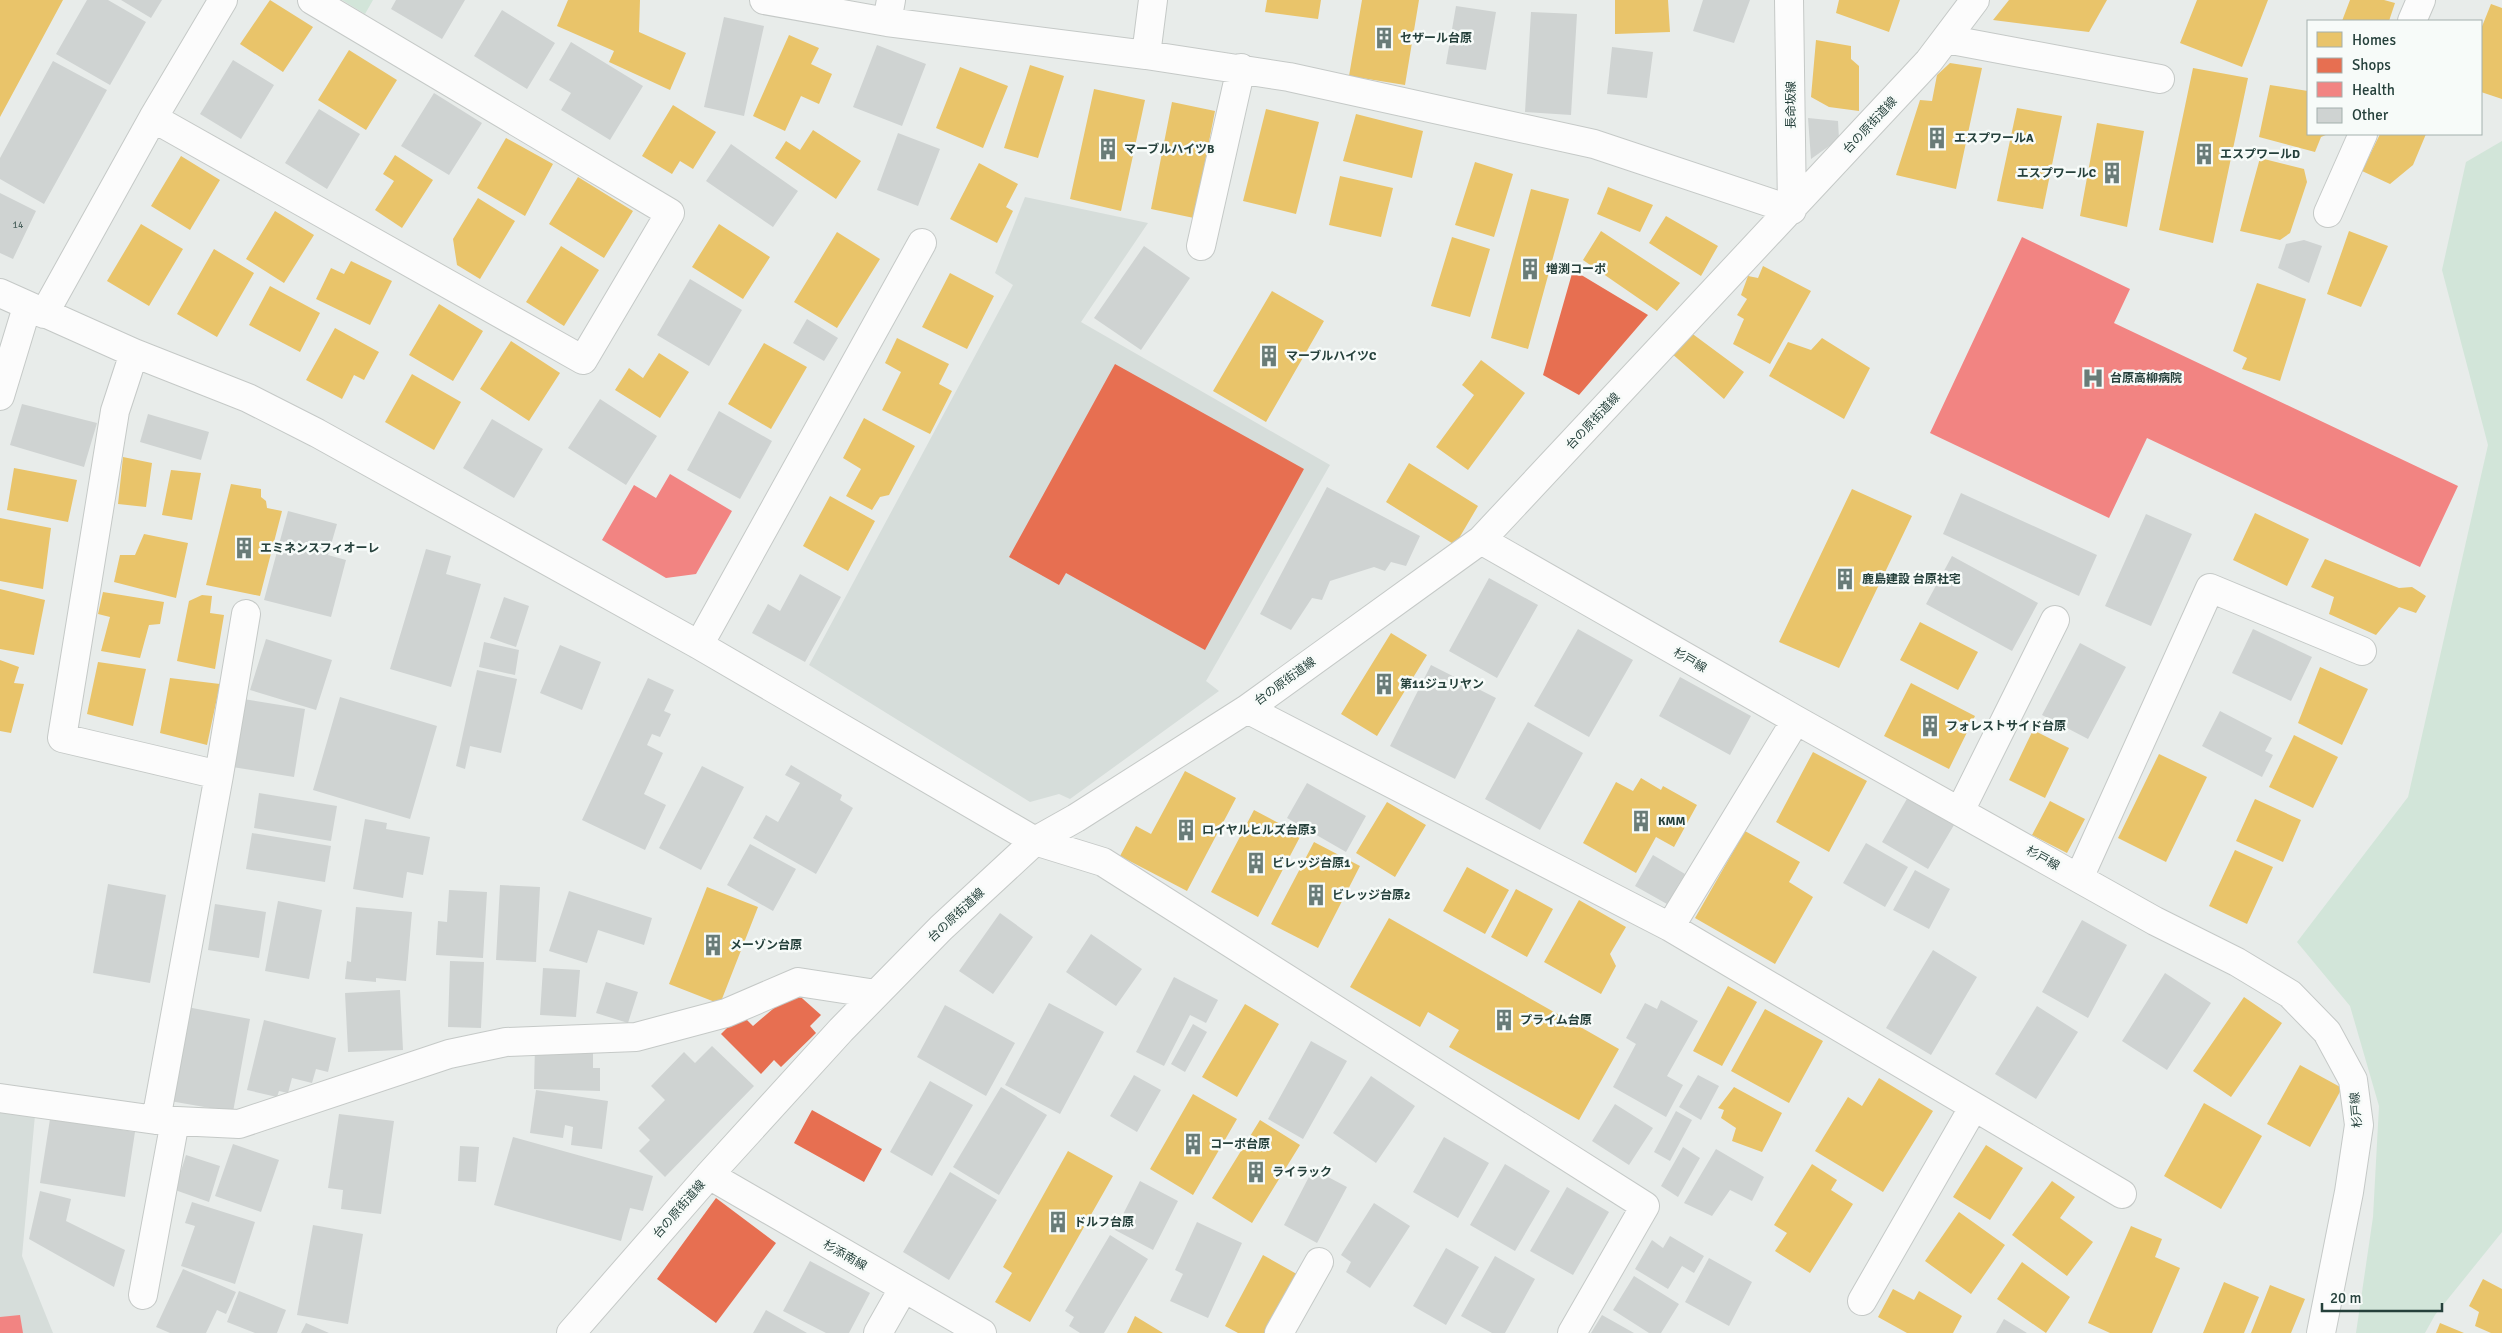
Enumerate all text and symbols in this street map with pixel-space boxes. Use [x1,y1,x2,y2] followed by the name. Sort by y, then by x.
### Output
[2307,20,2482,135] legend
[1371,25,1397,51] building icon: セザール台原
[1400,31,1472,46] place label: セザール台原
[2352,31,2396,49] text: Homes
[2352,56,2391,74] text: Shops
[1784,81,1799,129] street label: 長命坂線
[2352,81,2395,99] text: Health
[1840,94,1900,157] street label: 台の原街道線
[2352,106,2389,124] text: Other
[1924,125,1950,151] building icon: エスプワールA
[1954,131,2034,146] place label: エスプワールA
[1095,136,1121,162] building icon: マーブルハイツB
[2191,141,2217,167] building icon: エスプワールD
[1124,142,1214,157] place label: マーブルハイツB
[2220,147,2300,162] place label: エスプワールD
[2099,160,2125,186] building icon: エスプワールC
[2017,166,2097,181] place label: エスプワールC
[13,219,24,231] house number: 14
[1517,256,1543,282] building icon: 増渕コーポ
[1546,262,1606,277] place label: 増渕コーポ
[1256,343,1282,369] building icon: マーブルハイツC
[1286,349,1377,364] place label: マーブルハイツC
[2080,365,2106,391] hospital icon: 台原高柳病院
[2110,371,2182,386] place label: 台原高柳病院
[1563,390,1623,453] street label: 台の原街道線
[231,535,257,561] building icon: エミネンスフィオーレ
[260,541,380,556] place label: エミネンスフィオーレ
[1832,566,1858,592] building icon: 鹿島建設 台原社宅
[1862,572,1961,587] place label: 鹿島建設 台原社宅
[1670,645,1709,676] street label: 杉戸線
[1252,654,1319,709] street label: 台の原街道線
[1371,671,1397,697] building icon: 第11ジュリヤン
[1400,677,1484,692] place label: 第11ジュリヤン
[1917,713,1943,739] building icon: フォレストサイド台原
[1946,719,2066,734] place label: フォレストサイド台原
[1628,808,1654,834] building icon: KMM
[1658,814,1685,829] place label: KMM
[1173,817,1199,843] building icon: ロイヤルヒルズ台原3
[1202,823,1316,838] place label: ロイヤルヒルズ台原3
[2023,843,2062,874] street label: 杉戸線
[1243,850,1269,876] building icon: ビレッジ台原1
[1272,856,1351,871] place label: ビレッジ台原1
[1303,882,1329,908] building icon: ビレッジ台原2
[925,885,988,945] street label: 台の原街道線
[1332,888,1410,903] place label: ビレッジ台原2
[700,932,726,958] building icon: メーゾン台原
[730,938,802,953] place label: メーゾン台原
[1491,1007,1517,1033] building icon: プライム台原
[1520,1013,1592,1028] place label: プライム台原
[2347,1091,2366,1129] street label: 杉戸線
[1180,1131,1206,1157] building icon: コーポ台原
[1210,1137,1270,1152] place label: コーポ台原
[1243,1159,1269,1185] building icon: ライラック
[1272,1165,1332,1180] place label: ライラック
[650,1177,709,1241] street label: 台の原街道線
[1045,1209,1071,1235] building icon: ドルフ台原
[1074,1215,1134,1230] place label: ドルフ台原
[820,1237,869,1274] street label: 杉添南線
[2322,1280,2442,1312] scale bar
[2330,1289,2361,1307] text: 20 m

